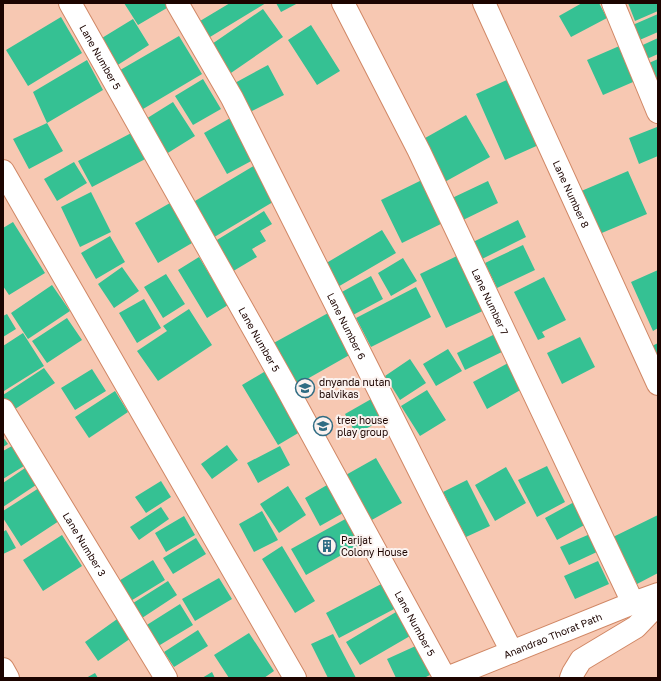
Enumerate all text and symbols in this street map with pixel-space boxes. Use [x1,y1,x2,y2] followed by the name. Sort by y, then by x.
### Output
[77,22,124,92] street label: Lane Number 5
[551,158,592,230] street label: Lane Number 8
[469,266,511,337] street label: Lane Number 7
[325,291,368,361] street label: Lane Number 6
[236,305,283,374] street label: Lane Number 5
[319,376,391,400] place label: dnyanda nutan balvikas
[294,377,316,399] school or university icon: dnyanda nutan balvikas
[337,414,388,438] place label: tree house play group
[312,415,334,437] school or university icon: tree house play group
[61,510,109,578] street label: Lane Number 3
[341,534,408,558] place label: Parijat Colony House
[316,535,338,557] building icon: Parijat Colony House
[393,589,438,658] street label: Lane Number 5
[502,610,604,661] street label: Anandrao Thorat Path

